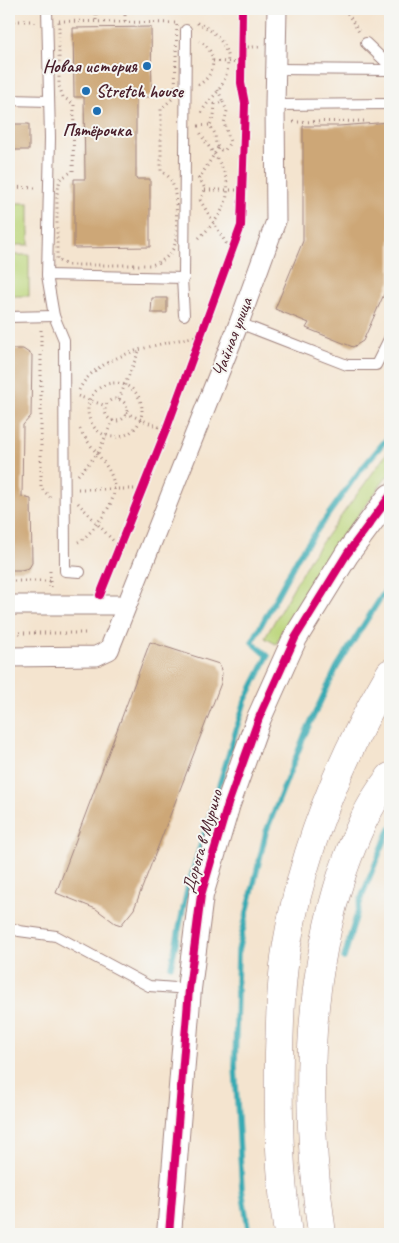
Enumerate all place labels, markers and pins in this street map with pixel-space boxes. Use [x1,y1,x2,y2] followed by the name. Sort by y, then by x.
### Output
[43,55,138,77] place label: Новая история
[141,60,153,72] marker: Новая история
[96,80,185,102] place label: Stretch house
[80,85,92,97] marker: Stretch house
[91,105,103,117] marker: Пятёрочка
[63,119,133,141] place label: Пятёрочка

